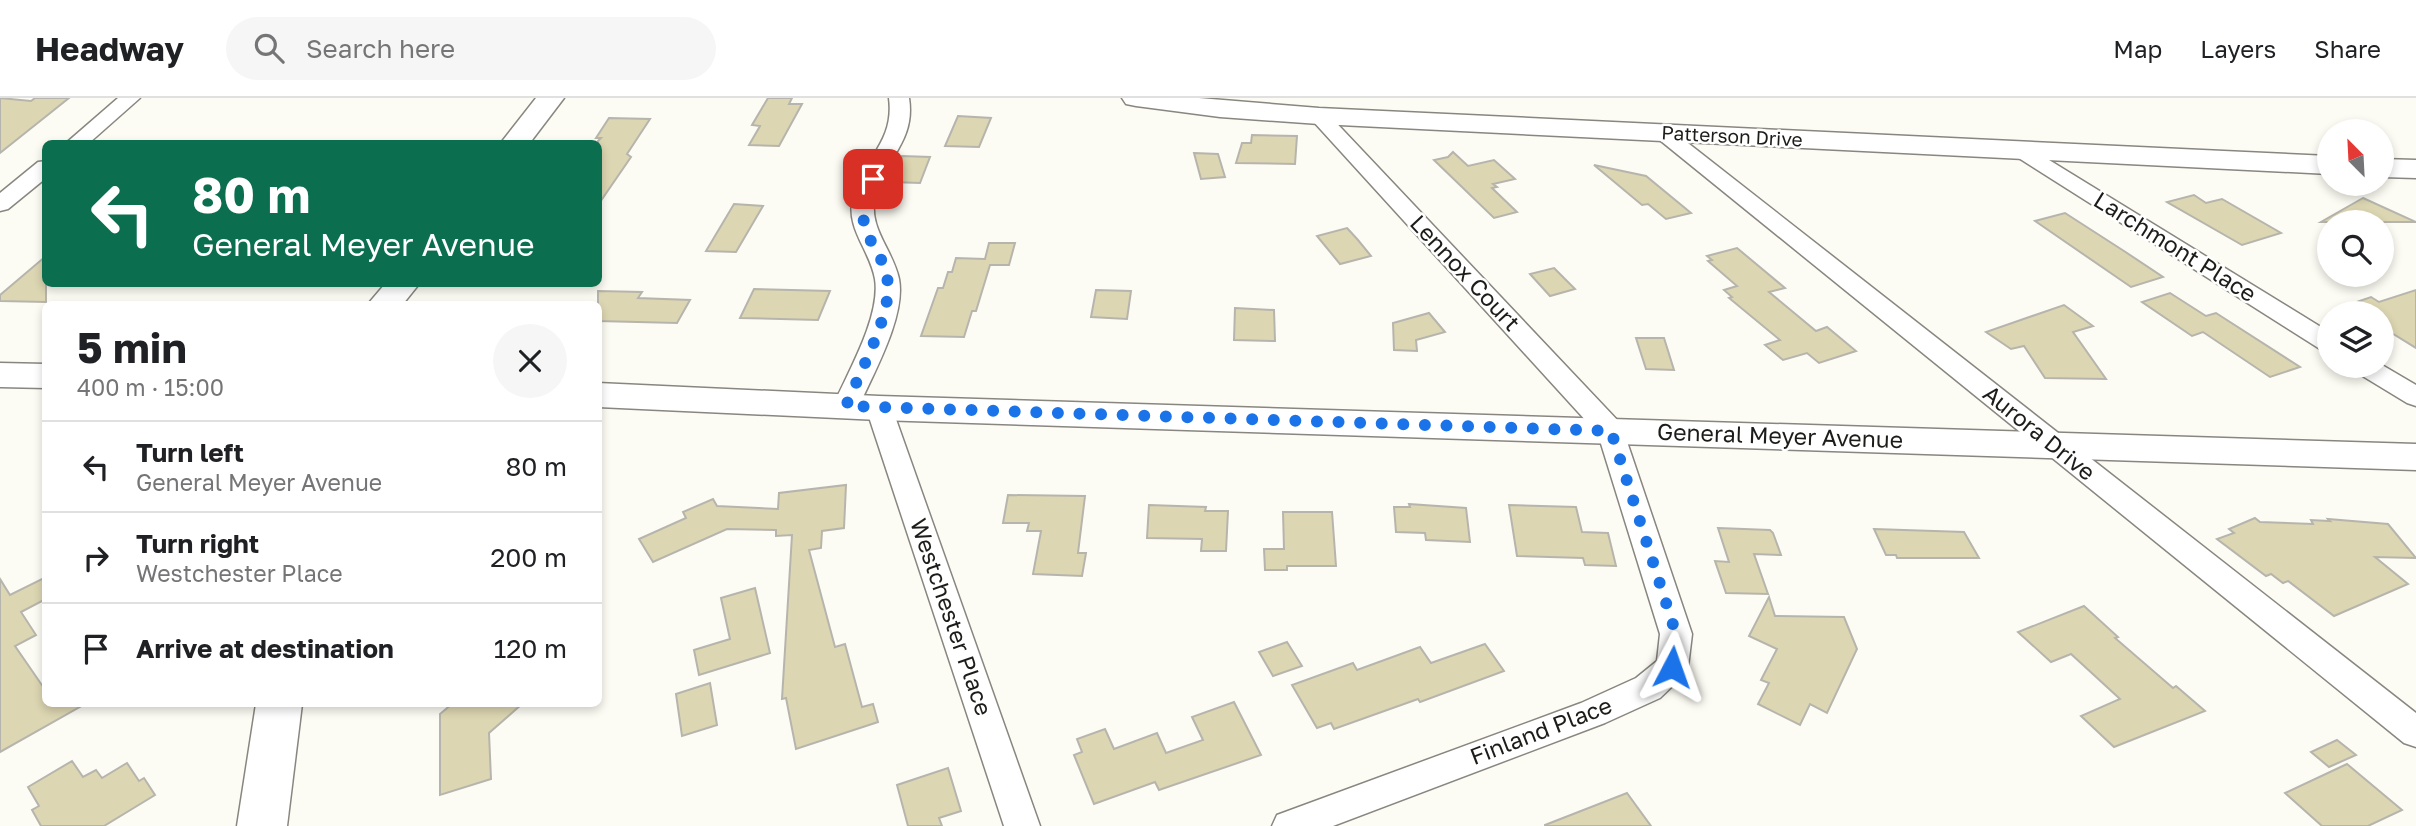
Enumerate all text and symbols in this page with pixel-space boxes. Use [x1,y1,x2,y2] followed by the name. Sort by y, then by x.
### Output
[226,17,716,80] search box
[35,29,184,68] text: Headway
[250,29,288,67] icon: search
[306,33,455,64] text: Search here
[2113,34,2162,63] text: Map
[2200,34,2276,63] text: Layers
[2314,34,2381,63] text: Share
[2317,119,2394,196] north arrow
[2317,119,2394,378] map controls
[1661,120,1803,151] street label: Patterson Drive
[843,149,903,209] pin
[854,160,892,198] icon: arrive
[192,165,310,224] text: 80 m
[77,168,168,259] icon: left
[2089,185,2262,307] street label: Larchmont Place
[1405,209,1527,336] street label: Lennox Court
[2317,210,2394,287] button: search
[192,225,535,263] text: General Meyer Avenue
[2317,301,2394,378] button: layers
[77,322,187,372] text: 5 min
[493,324,567,398] button: close
[77,373,224,401] text: 400 m · 15:00
[1978,379,2101,486] street label: Aurora Drive
[1657,417,1904,453] street label: General Meyer Avenue
[136,437,244,468] text: Turn left
[77,448,115,486] icon: left
[506,451,567,482] text: 80 m
[136,468,382,496] text: General Meyer Avenue
[905,514,999,719] street label: Westchester Place
[136,528,259,559] text: Turn right
[77,539,115,577] icon: right
[490,542,567,573] text: 200 m
[136,559,343,587] text: Westchester Place
[77,630,115,668] icon: arrive
[1635,630,1709,704] position arrow
[136,633,394,664] text: Arrive at destination
[494,633,567,664] text: 120 m
[1466,690,1616,770] street label: Finland Place

